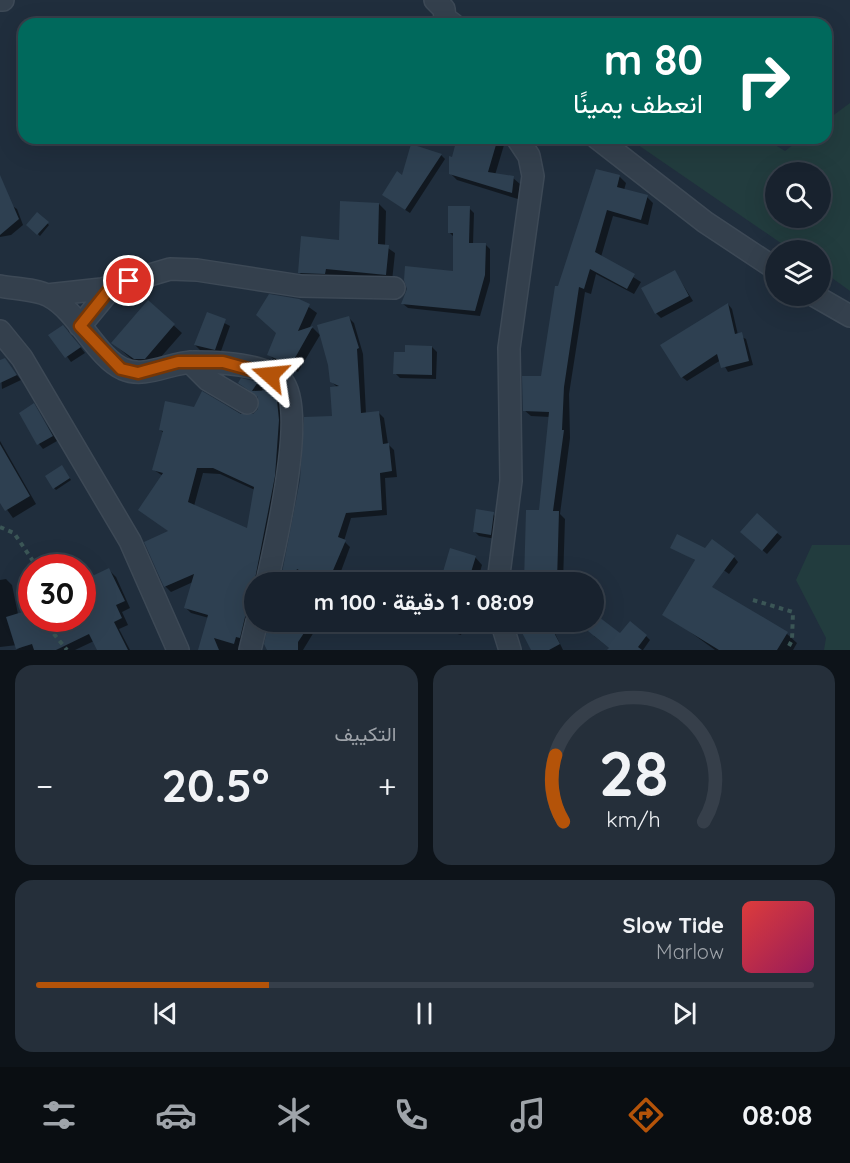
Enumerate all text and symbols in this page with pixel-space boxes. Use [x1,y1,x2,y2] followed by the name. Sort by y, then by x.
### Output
[604,33,703,86] text: 80 m
[724,42,802,120] icon: right
[573,86,703,120] text: انعطف يمينًا
[765,162,831,306] map controls
[765,162,831,228] button: search
[765,240,831,306] button: layers
[103,255,154,306] pin
[112,264,145,297] icon: arrive
[238,343,302,407] position arrow
[18,554,96,632] speed limit sign: 30
[314,588,534,616] text: 08:09 · 1 دقيقة · 100 m
[334,721,397,746] text: التكييف
[599,734,669,812] text: 28
[162,757,270,813] text: 20.5°
[36,765,53,806] text: −
[378,765,396,806] text: +
[607,806,661,832] text: km/h
[623,911,724,939] text: Slow Tide
[656,939,724,964] text: Marlow
[149,997,182,1030] icon: previous
[408,997,441,1030] icon: pause
[668,997,701,1030] icon: next
[38,1094,80,1136] icon: filters
[155,1094,197,1136] icon: car
[273,1094,315,1136] icon: climate
[390,1094,432,1136] icon: phone
[507,1094,549,1136] icon: music
[625,1094,667,1136] icon: directions
[742,1098,812,1132] text: 08:08

